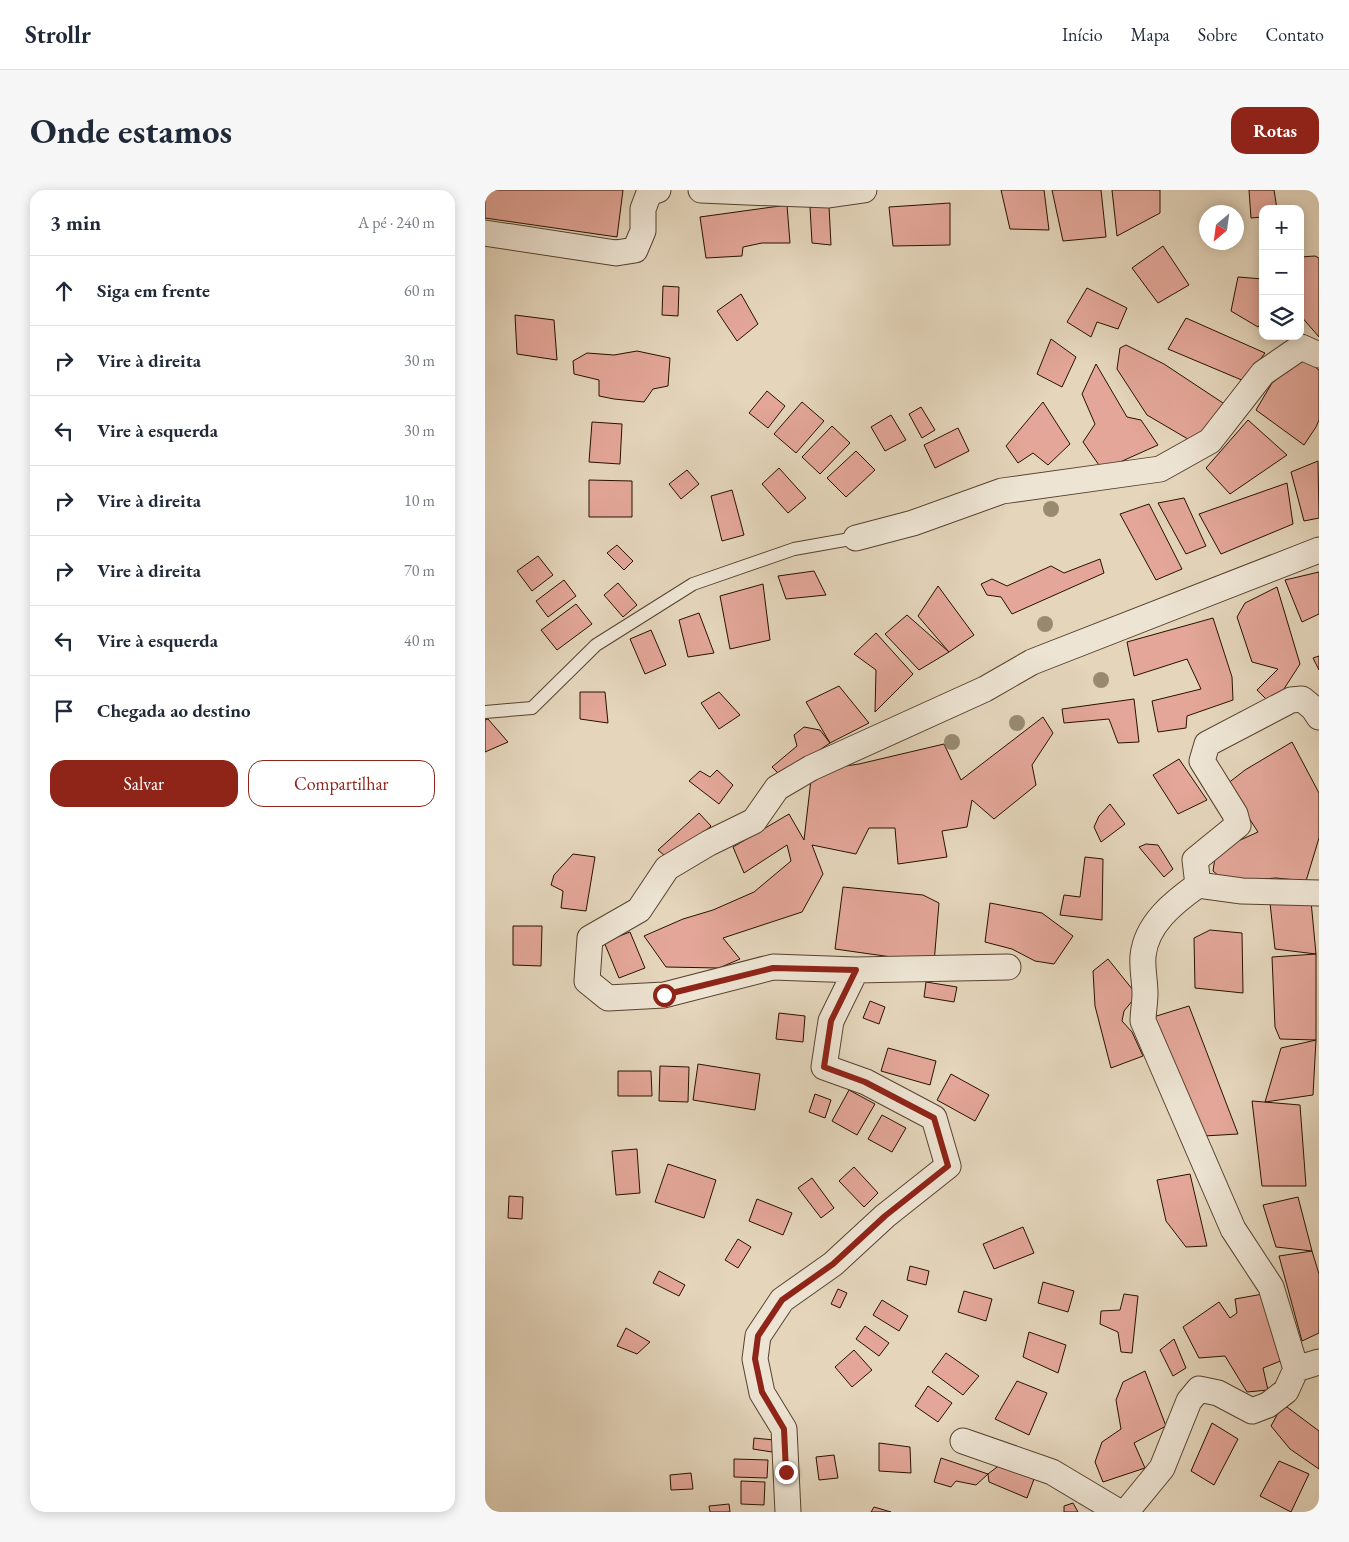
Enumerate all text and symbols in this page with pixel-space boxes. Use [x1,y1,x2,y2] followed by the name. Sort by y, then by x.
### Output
[25,19,91,50] text: Strollr
[1062,23,1103,46] text: Início
[1131,23,1170,46] text: Mapa
[1198,23,1237,46] text: Sobre
[1265,23,1324,46] text: Contato
[1231,107,1319,154] button: Rotas
[30,108,232,153] text: Onde estamos
[1199,205,1244,250] north arrow
[1259,205,1304,340] map controls
[1259,205,1304,250] button: +
[50,209,101,236] text: 3 min
[358,212,435,233] text: A pé · 240 m
[1259,250,1304,295] button: −
[50,277,78,305] icon: ahead
[97,278,210,303] text: Siga em frente
[404,280,435,301] text: 60 m
[1259,295,1304,340] button: layers
[50,347,78,375] icon: right
[97,348,201,373] text: Vire à direita
[404,350,435,371] text: 30 m
[50,417,78,445] icon: left
[97,418,218,443] text: Vire à esquerda
[404,420,435,441] text: 30 m
[50,487,78,515] icon: right
[97,488,201,513] text: Vire à direita
[404,490,435,511] text: 10 m
[50,557,78,585] icon: right
[97,558,201,583] text: Vire à direita
[404,560,435,581] text: 70 m
[50,627,78,655] icon: left
[97,628,218,653] text: Vire à esquerda
[404,630,435,651] text: 40 m
[50,697,78,725] icon: arrive
[97,698,251,723] text: Chegada ao destino
[50,760,238,807] button: Salvar
[248,760,435,807] button: Compartilhar
[653,984,676,1007] route start
[775,1461,798,1484] route end

